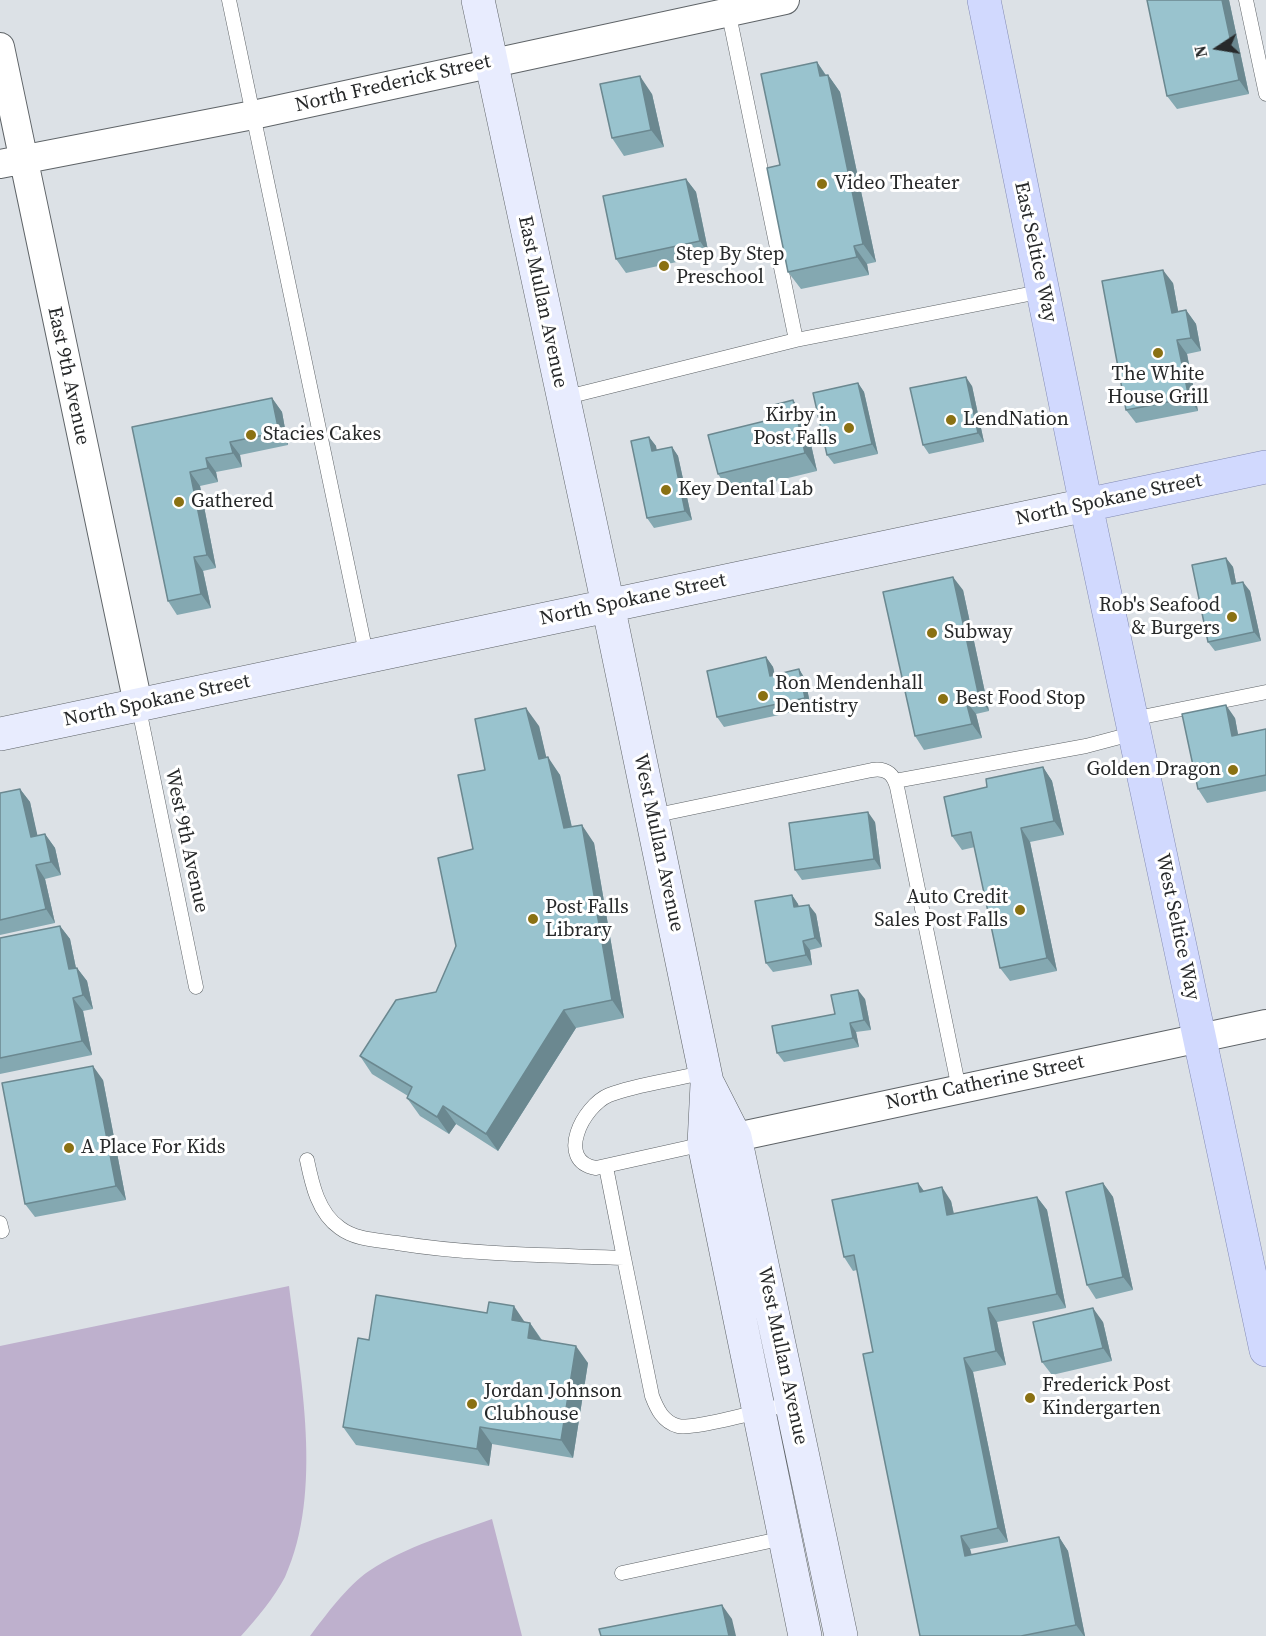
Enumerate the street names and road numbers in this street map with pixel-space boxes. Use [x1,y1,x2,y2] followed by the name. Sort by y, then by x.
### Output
[293,50,493,118] street label: North Frederick Street
[1008,179,1062,325] street label: East Seltice Way
[512,214,572,390] street label: East Mullan Avenue
[42,305,94,447] street label: East 9th Avenue
[1014,469,1204,531] street label: North Spokane Street
[538,569,728,631] street label: North Spokane Street
[62,670,252,732] street label: North Spokane Street
[627,752,689,934] street label: West Mullan Avenue
[159,767,213,915] street label: West 9th Avenue
[1150,852,1204,1002] street label: West Seltice Way
[884,1050,1086,1116] street label: North Catherine Street
[751,1265,813,1447] street label: West Mullan Avenue

